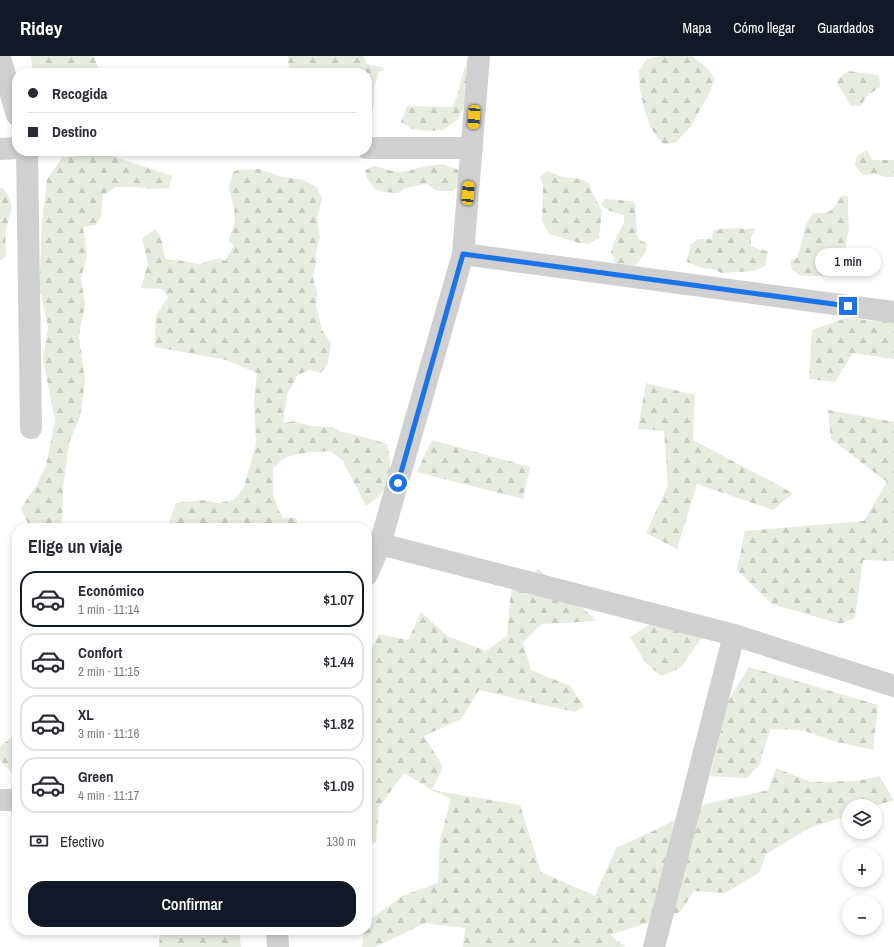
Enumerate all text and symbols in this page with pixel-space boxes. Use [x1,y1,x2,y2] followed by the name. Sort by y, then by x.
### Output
[20,15,62,41] text: Ridey
[683,19,711,37] text: Mapa
[733,19,795,37] text: Cómo llegar
[817,19,874,37] text: Guardados
[52,83,107,104] text: Recogida
[467,105,481,129] car
[52,121,97,142] text: Destino
[461,181,475,205] car
[815,248,881,276] callout: 1 min
[834,253,862,270] text: 1 min
[839,297,857,315] route end
[389,474,407,492] route start
[28,534,122,559] text: Elige un viaje
[78,580,144,601] text: Económico
[30,581,66,617] icon: car
[323,589,354,610] text: $1.07
[78,601,139,618] text: 1 min · 11:14
[78,642,122,663] text: Confort
[30,643,66,679] icon: car
[323,651,354,672] text: $1.44
[78,663,139,680] text: 2 min · 11:15
[78,704,94,725] text: XL
[30,705,66,741] icon: car
[323,713,354,734] text: $1.82
[78,725,139,742] text: 3 min · 11:16
[78,766,114,787] text: Green
[30,767,66,803] icon: car
[323,775,354,796] text: $1.09
[78,787,139,804] text: 4 min · 11:17
[842,799,882,935] map controls
[842,799,882,839] button: layers
[28,830,50,852] icon: cash
[60,831,104,852] text: Efectivo
[326,833,356,850] text: 130 m
[842,847,882,887] button: +
[28,881,356,927] button: Confirmar
[842,895,882,935] button: −

